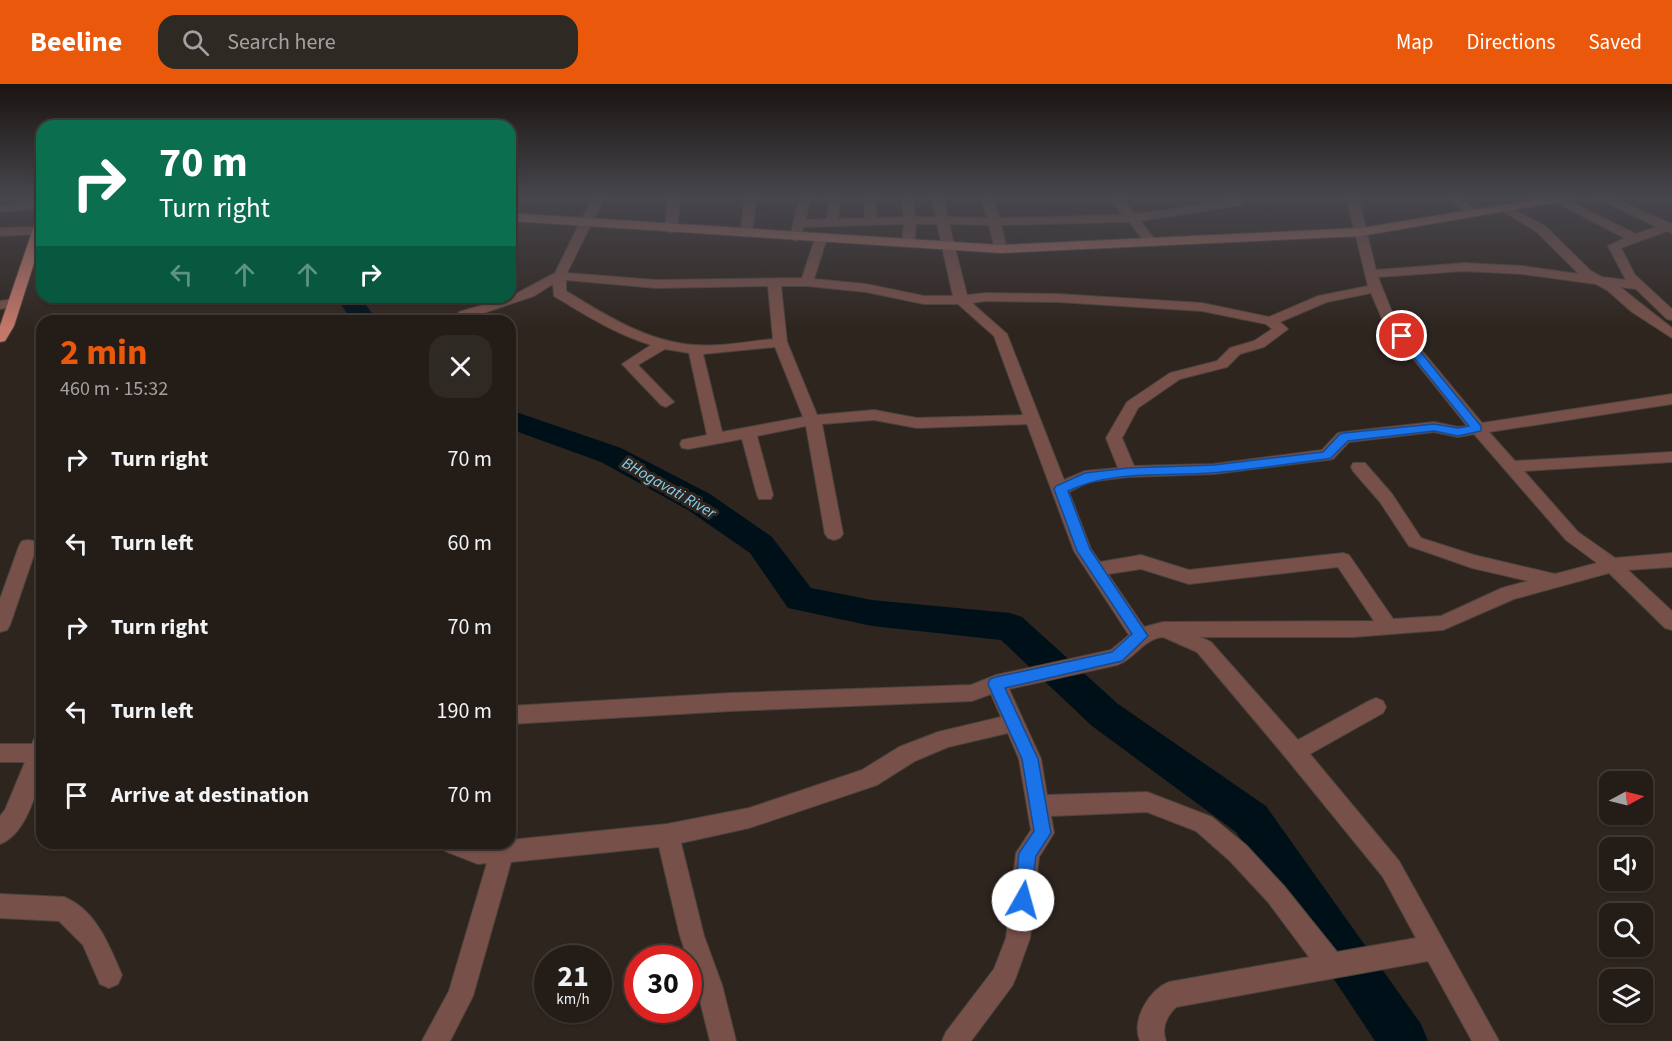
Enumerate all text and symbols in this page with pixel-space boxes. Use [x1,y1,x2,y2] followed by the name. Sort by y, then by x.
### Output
[158,15,578,69] search box
[30,22,122,62] text: Beeline
[179,26,212,59] icon: search
[227,26,336,58] text: Search here
[1396,27,1434,57] text: Map
[1467,27,1555,57] text: Directions
[1588,27,1642,57] text: Saved
[159,133,248,193] text: 70 m
[60,144,138,222] icon: right
[159,189,270,228] text: Turn right
[165,258,198,291] icon: left
[228,258,261,291] icon: ahead
[291,258,324,291] icon: ahead
[354,258,387,291] icon: right
[1376,310,1427,361] pin
[1385,319,1418,352] icon: arrive
[60,327,148,378] text: 2 min
[429,335,492,398] button: close
[60,375,168,403] text: 460 m · 15:32
[60,443,93,476] icon: right
[111,443,208,475] text: Turn right
[447,443,492,475] text: 70 m
[618,452,721,525] water label: BHogavati River
[60,527,93,560] icon: left
[111,527,193,559] text: Turn left
[447,527,492,559] text: 60 m
[60,611,93,644] icon: right
[111,611,208,643] text: Turn right
[447,611,492,643] text: 70 m
[60,695,93,728] icon: left
[111,695,193,727] text: Turn left
[437,695,492,727] text: 190 m
[1599,771,1653,825] north arrow
[1599,771,1653,1023] map controls
[60,779,93,812] icon: arrive
[111,779,309,811] text: Arrive at destination
[447,779,492,811] text: 70 m
[1599,837,1653,891] button: sound
[991,868,1055,932] position arrow
[1599,903,1653,957] button: search
[624,945,702,1023] speed limit sign: 30
[557,955,589,998] text: 21
[1599,969,1653,1023] button: layers
[556,989,590,1010] text: km/h

